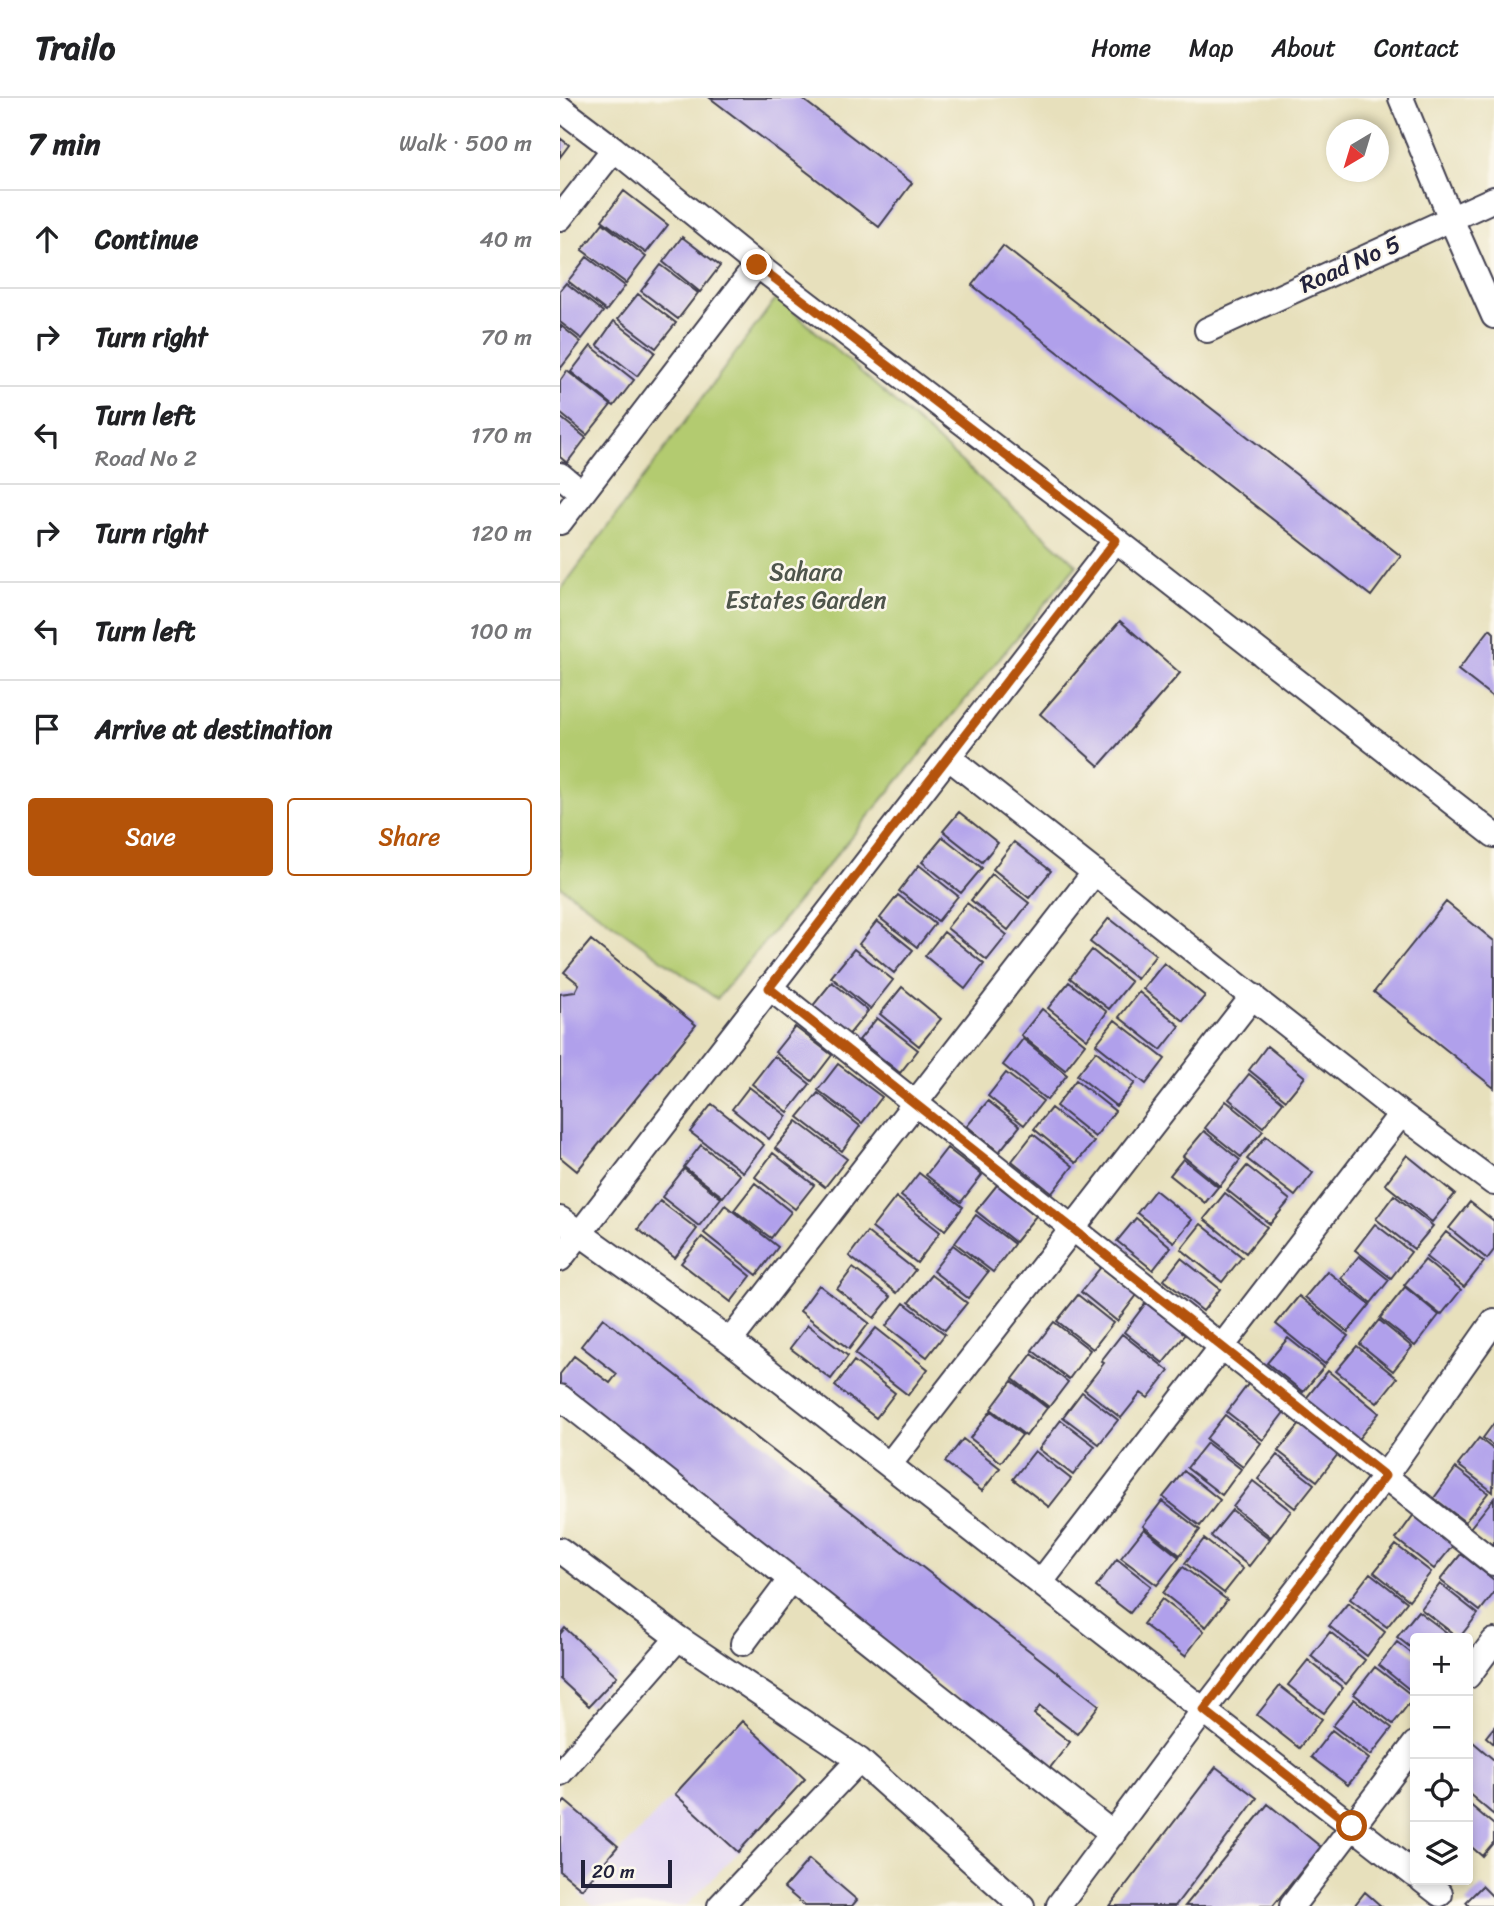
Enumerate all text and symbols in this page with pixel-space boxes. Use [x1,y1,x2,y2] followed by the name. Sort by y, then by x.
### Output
[35,19,115,77] text: Trailo
[1091,27,1151,69] text: Home
[1189,27,1233,69] text: Map
[1271,27,1336,69] text: About
[1374,27,1459,69] text: Contact
[28,117,100,171] text: 7 min
[1326,119,1389,182] north arrow
[399,123,532,164] text: Walk · 500 m
[95,216,198,262] text: Continue
[479,219,532,260] text: 40 m
[28,220,66,258] icon: ahead
[1292,223,1408,305] street label: Road No 5
[741,249,772,280] route end
[95,314,208,360] text: Turn right
[481,317,532,358] text: 70 m
[28,318,66,356] icon: right
[95,392,195,438] text: Turn left
[471,415,532,456] text: 170 m
[28,416,66,454] icon: left
[95,438,197,479] text: Road No 2
[95,510,208,556] text: Turn right
[471,513,532,554] text: 120 m
[28,514,66,552] icon: right
[726,551,887,621] park label: Sahara Estates Garden
[95,608,195,654] text: Turn left
[469,611,532,652] text: 100 m
[28,612,66,650] icon: left
[95,706,332,752] text: Arrive at destination
[28,710,66,748] icon: arrive
[28,798,273,876] button: Save
[287,798,532,876] button: Share
[1410,1633,1473,1885] map controls
[1410,1633,1473,1696] button: +
[1410,1696,1473,1759] button: −
[1410,1759,1473,1822] button: locate
[1336,1810,1367,1841] route start
[1410,1822,1473,1885] button: layers
[592,1855,635,1888] text: 20 m
[581,1857,672,1889] scale bar

